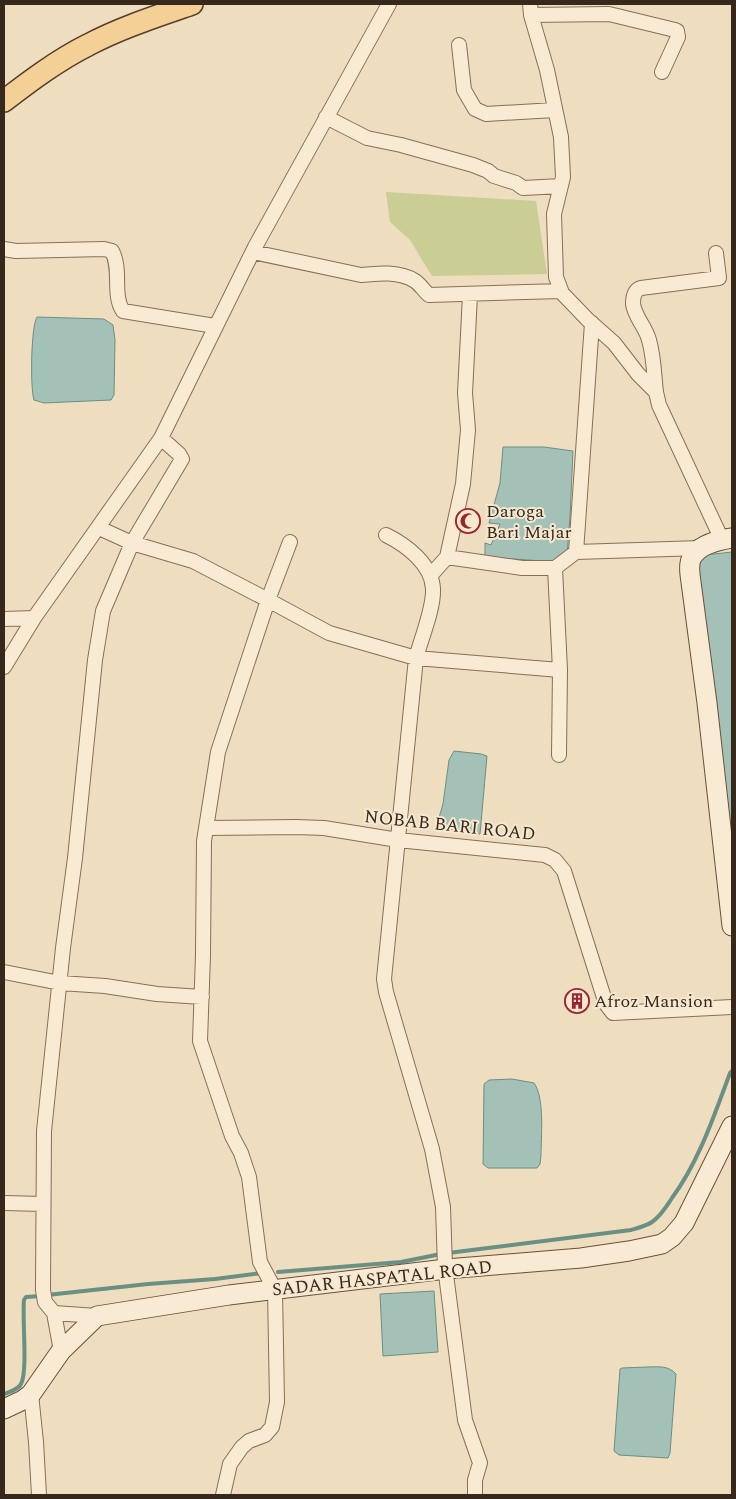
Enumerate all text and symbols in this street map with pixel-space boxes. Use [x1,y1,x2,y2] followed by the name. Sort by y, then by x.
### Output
[486,498,572,546] place label: Daroga Bari Majar
[455,508,481,534] mosque icon: Daroga Bari Majar
[363,803,537,848] street label: NOBAB BARI ROAD
[564,988,590,1014] building icon: Afroz Mansion
[594,988,713,1015] place label: Afroz Mansion
[271,1254,493,1303] street label: SADAR HASPATAL ROAD

